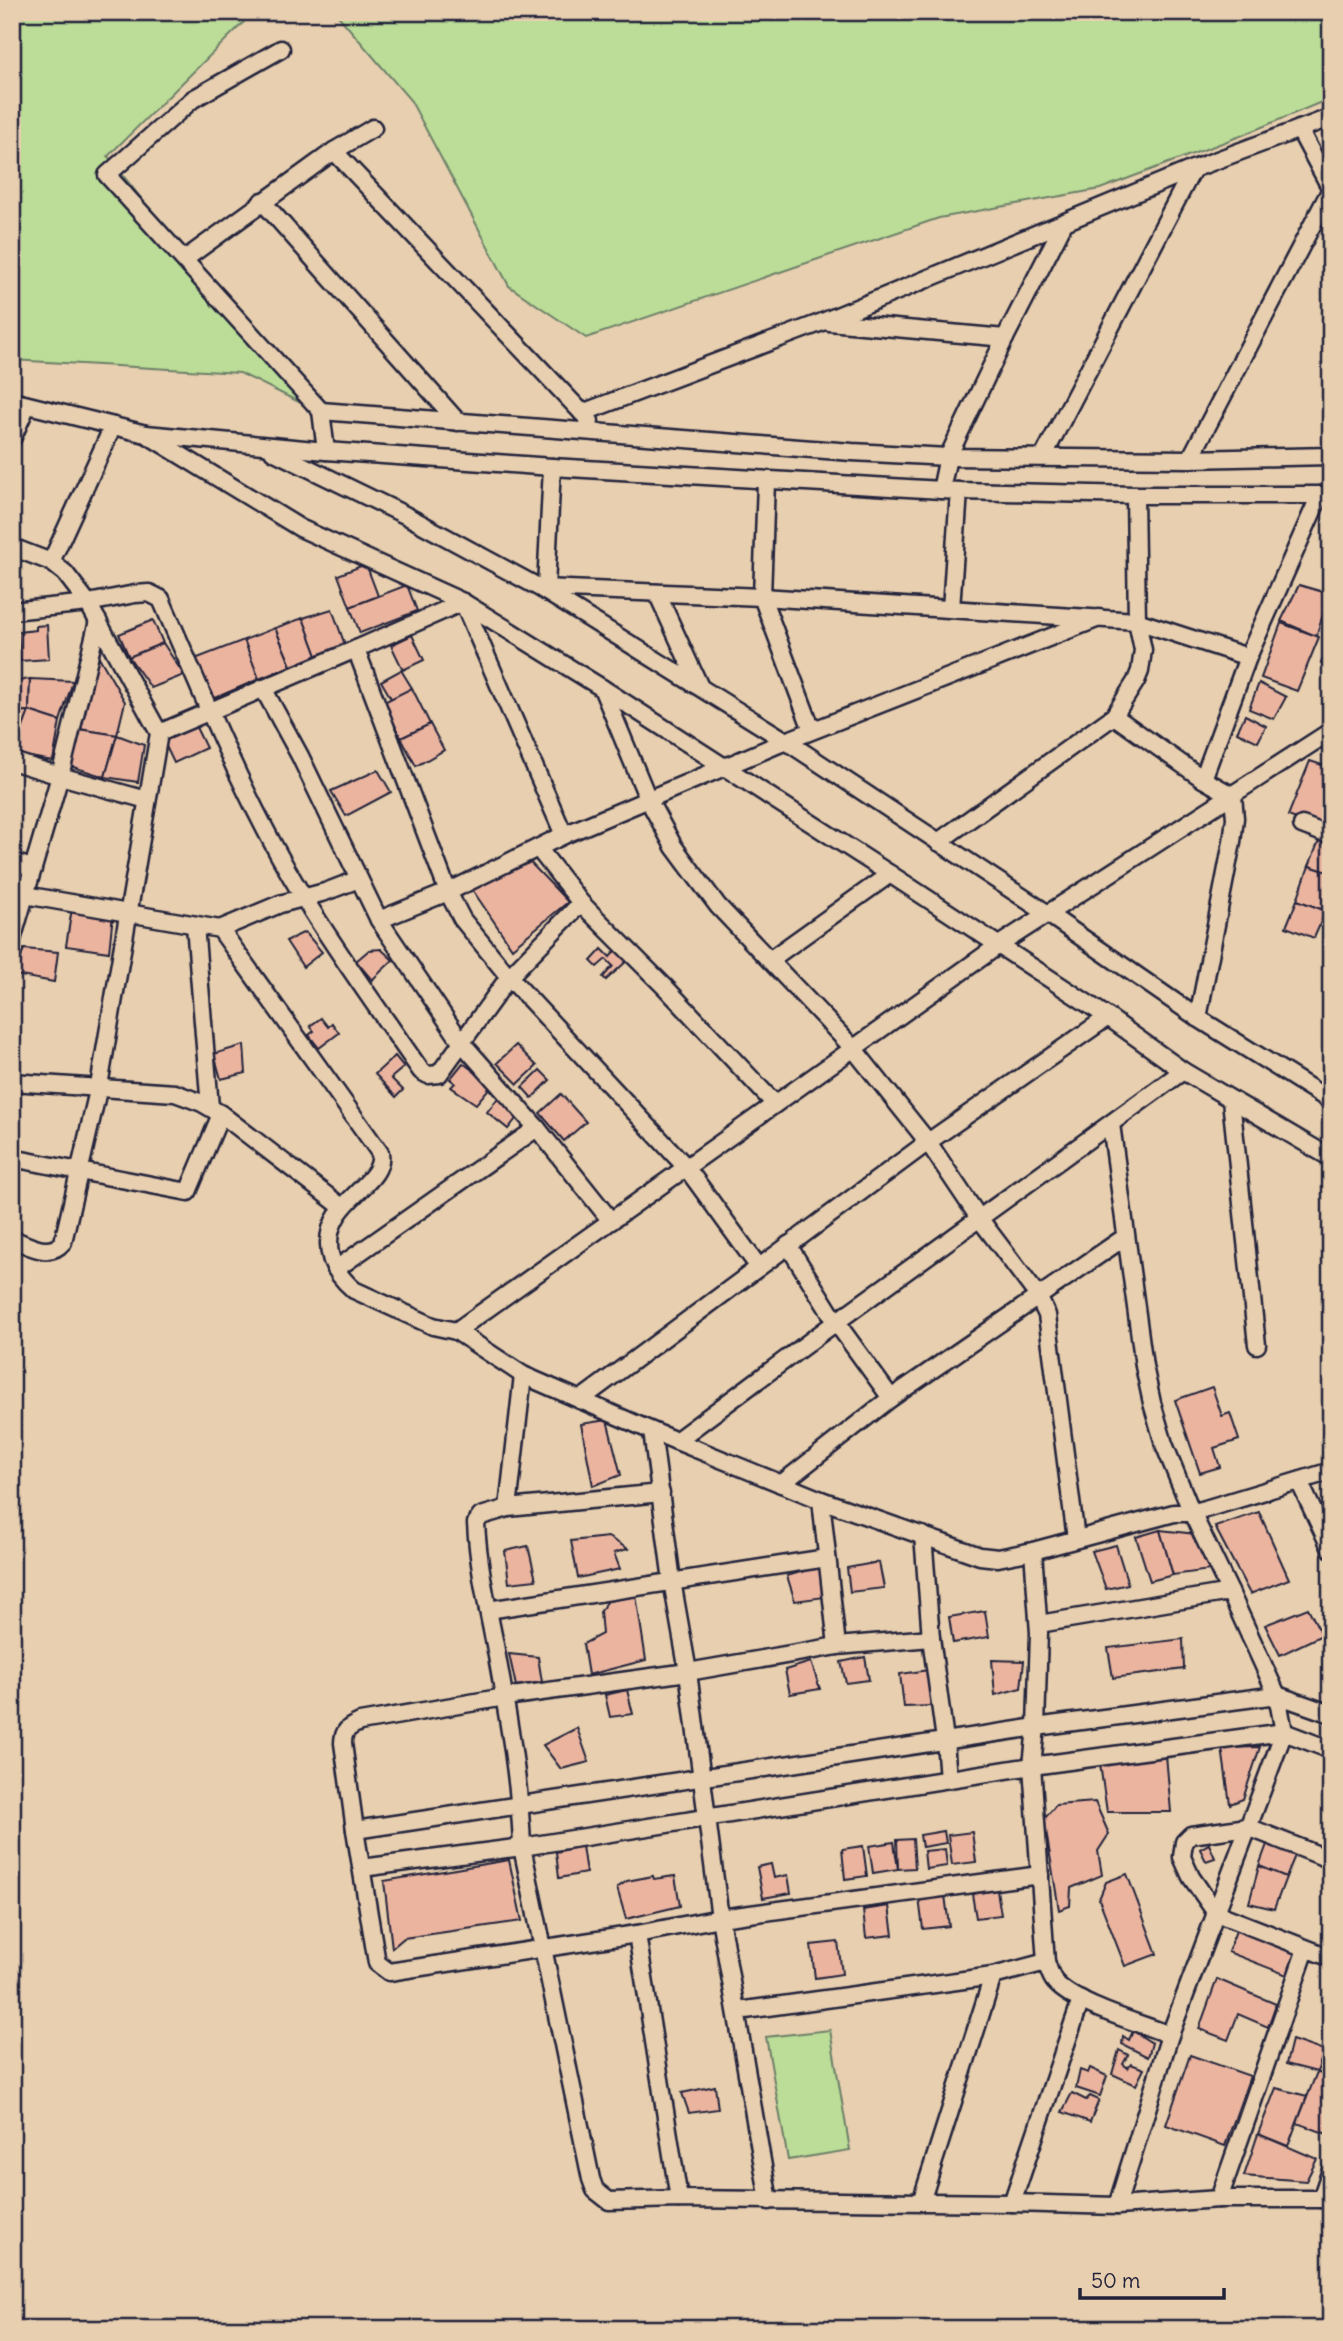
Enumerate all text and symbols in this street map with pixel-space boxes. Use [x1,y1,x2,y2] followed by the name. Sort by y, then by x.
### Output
[1080,2257,1224,2301] scale bar
[1091,2267,1140,2294] text: 50 m

